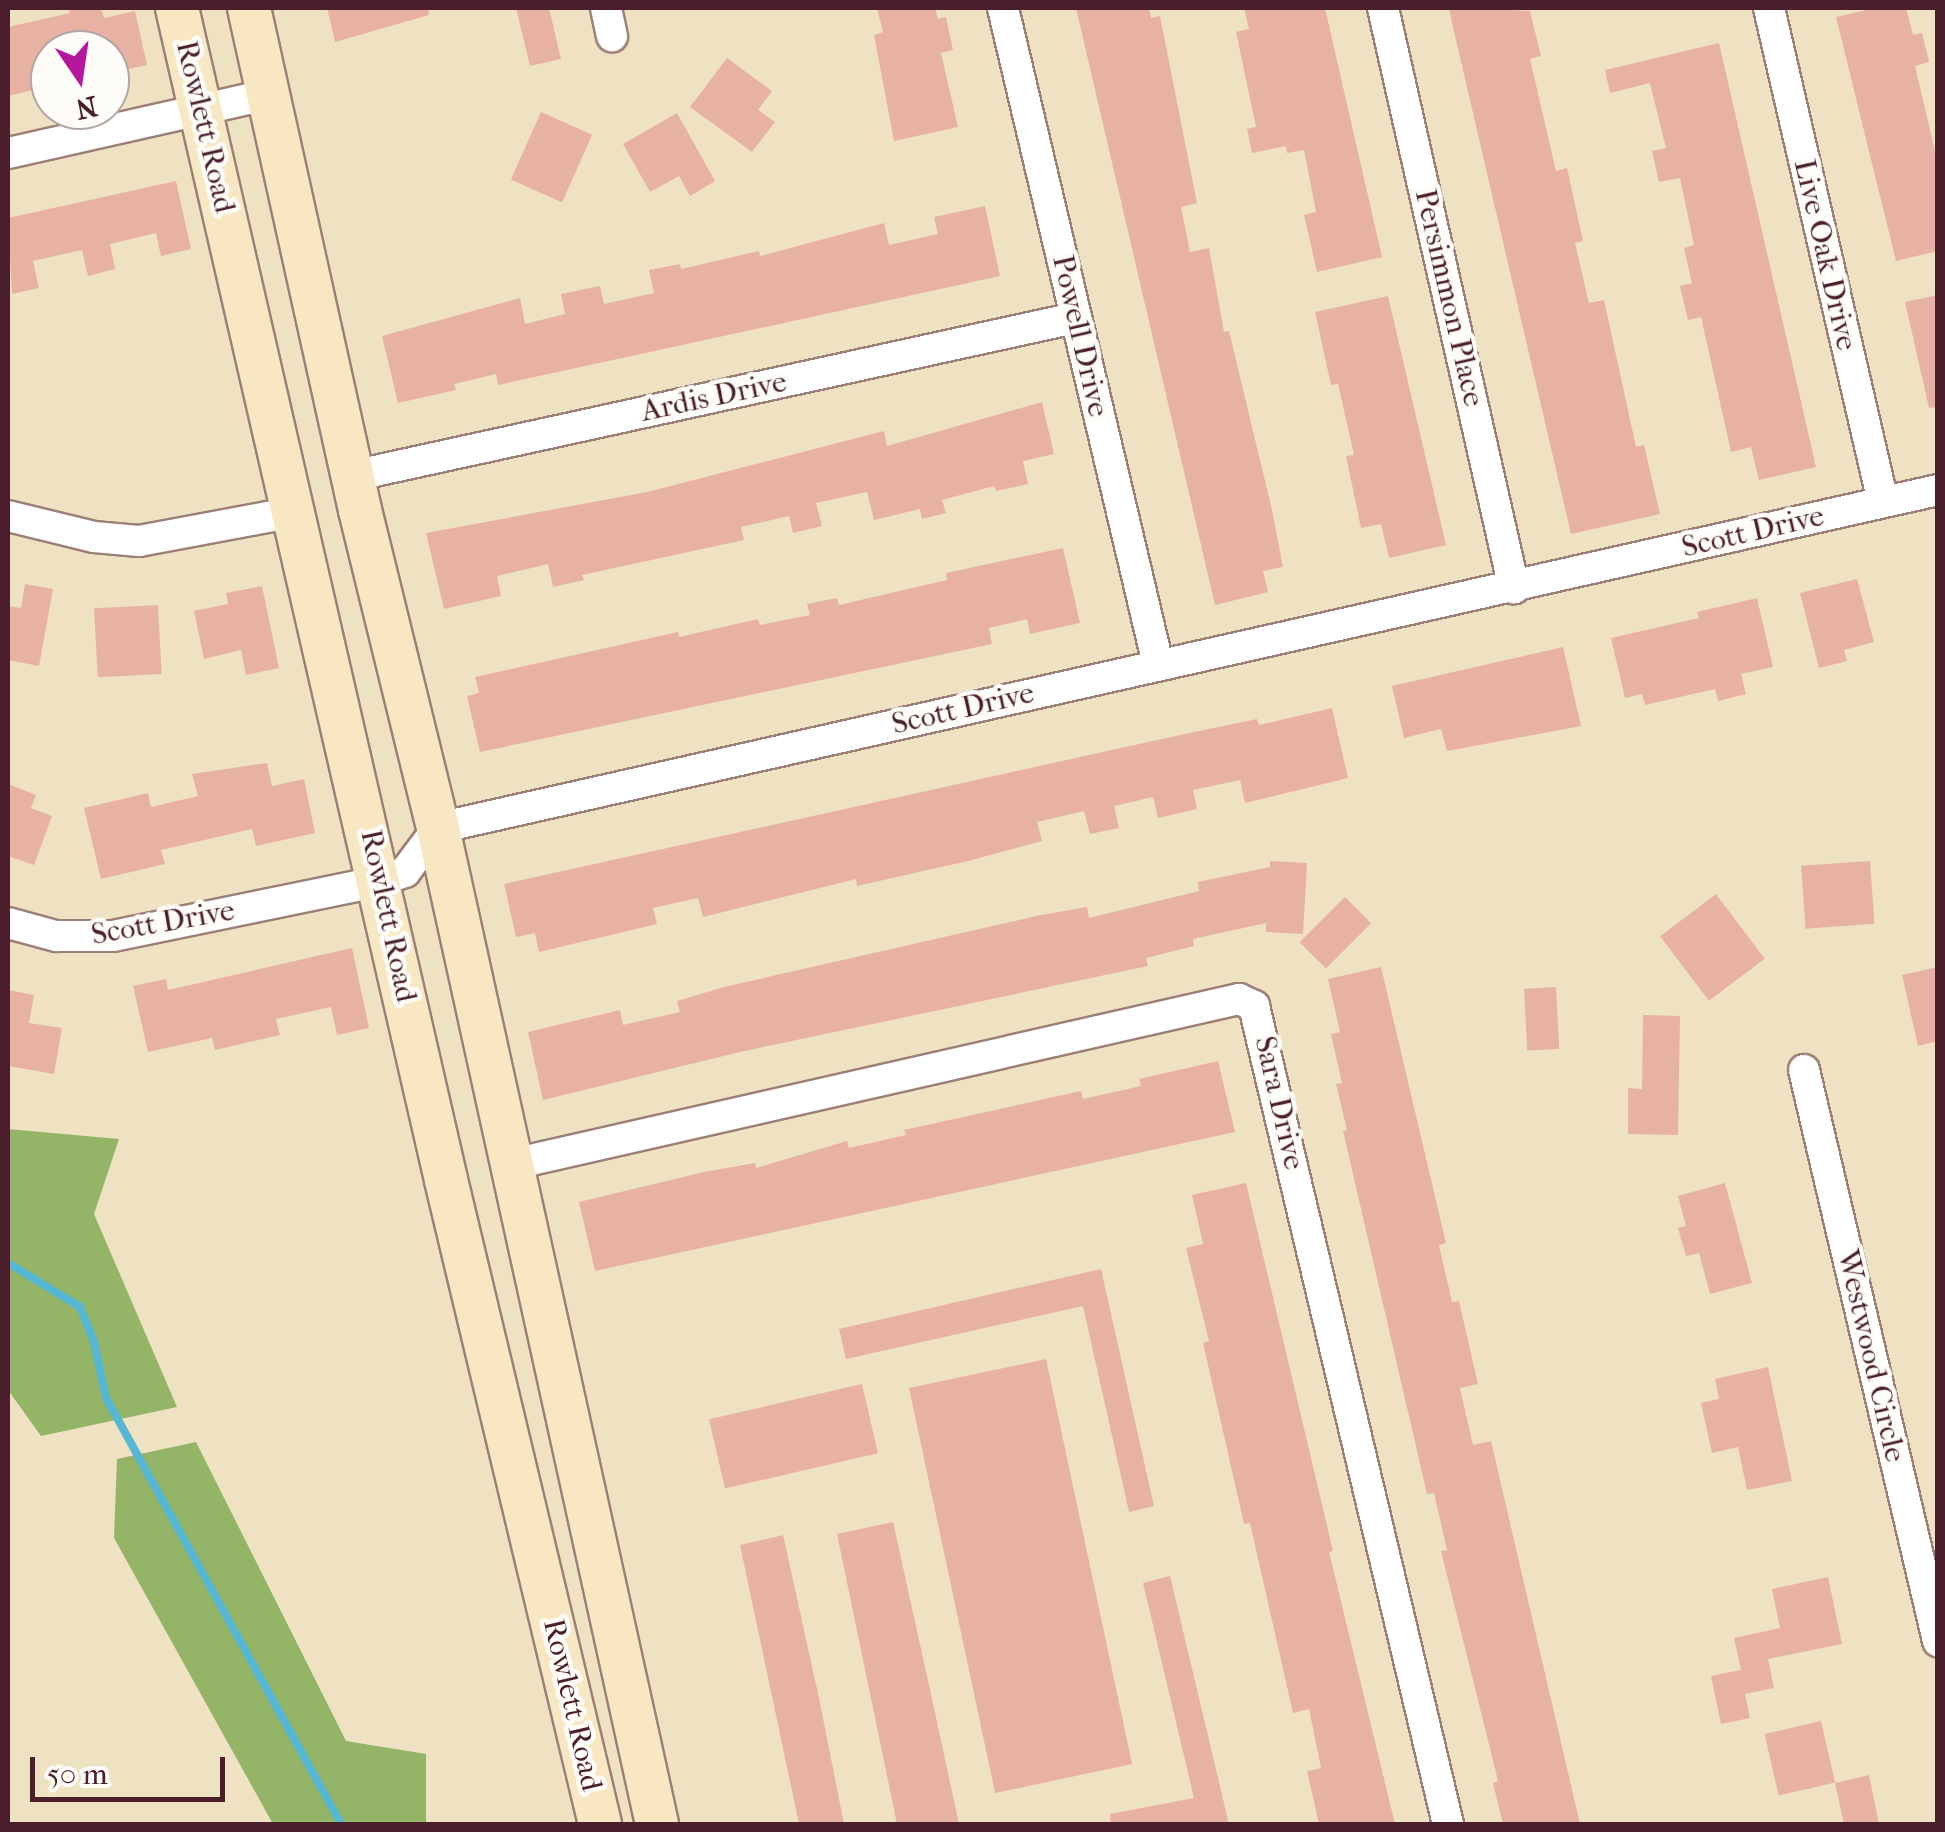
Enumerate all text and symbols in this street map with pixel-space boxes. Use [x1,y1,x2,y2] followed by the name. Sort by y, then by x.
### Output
[30,30,130,130] north arrow
[168,37,242,217] street label: Rowlett Road
[72,89,100,126] text: N
[1786,156,1864,354] street label: Live Oak Drive
[1407,186,1491,410] street label: Persimmon Place
[1044,252,1116,420] street label: Powell Drive
[638,364,790,430] street label: Ardis Drive
[1678,498,1828,566] street label: Scott Drive
[888,675,1038,743] street label: Scott Drive
[352,826,424,1006] street label: Rowlett Road
[89,893,237,953] street label: Scott Drive
[1246,1033,1312,1173] street label: Sara Drive
[1829,1246,1913,1466] street label: Westwood Circle
[535,1615,609,1795] street label: Rowlett Road
[35,1737,230,1799] scale bar
[47,1757,108,1792] text: 50 m

